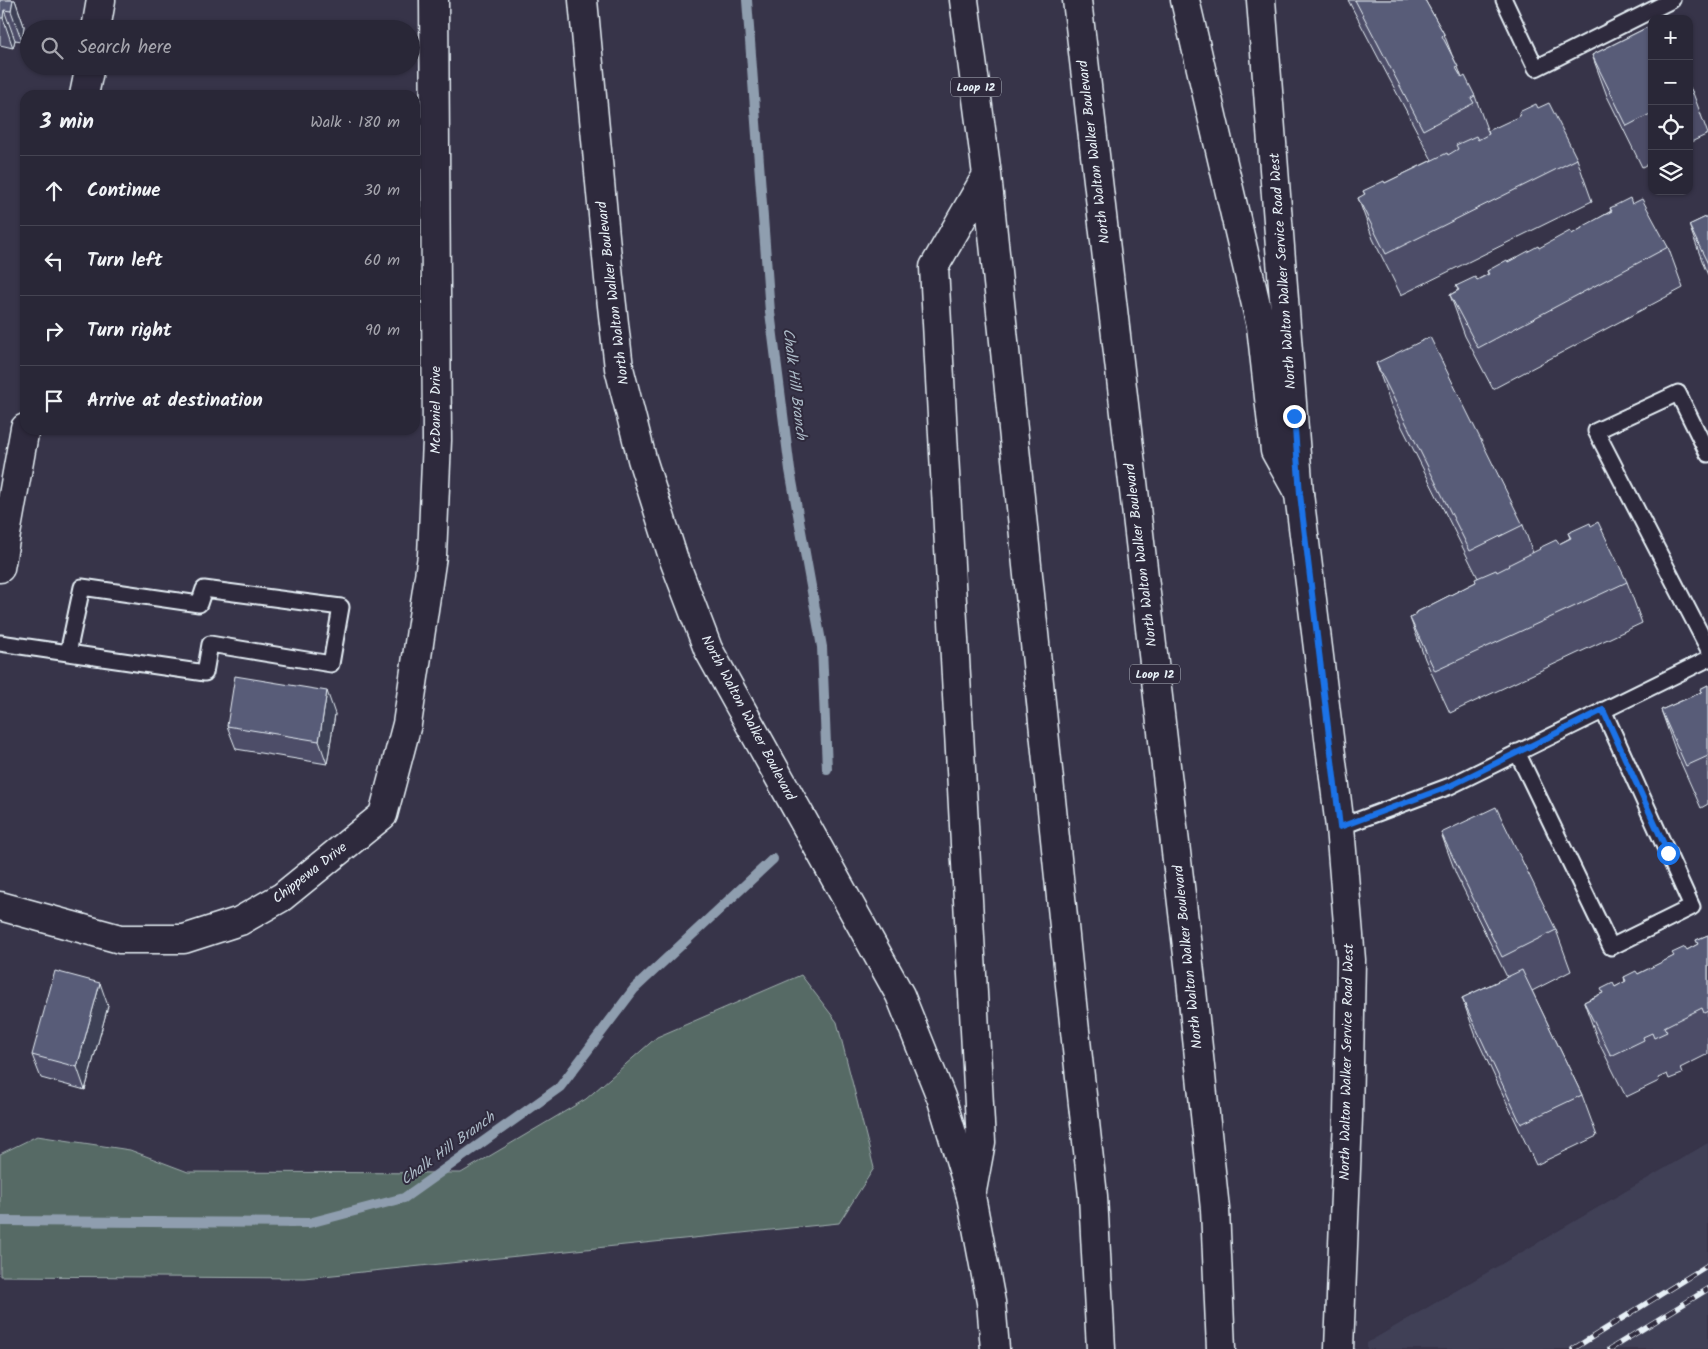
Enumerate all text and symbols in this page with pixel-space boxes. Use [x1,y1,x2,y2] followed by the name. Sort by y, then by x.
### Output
[1648,15,1693,195] map controls
[1648,15,1693,60] button: +
[20,20,420,75] search box
[78,33,172,63] text: Search here
[38,34,66,62] icon: search
[1072,58,1116,245] street label: North Walton Walker Boulevard
[1648,60,1693,105] button: −
[951,77,1001,96] road number: Loop 12
[1648,105,1693,150] button: locate
[40,106,94,139] text: 3 min
[310,110,400,135] text: Walk · 180 m
[1648,150,1693,195] button: layers
[1264,152,1302,390] street label: North Walton Walker Service Road West
[87,176,160,206] text: Continue
[40,177,68,205] icon: ahead
[364,178,400,203] text: 30 m
[591,199,635,386] street label: North Walton Walker Boulevard
[87,246,162,276] text: Turn left
[40,247,68,275] icon: left
[364,248,400,273] text: 60 m
[87,316,172,346] text: Turn right
[40,317,68,345] icon: right
[365,318,400,343] text: 90 m
[775,327,813,443] water label: Chalk Hill Branch
[425,365,447,454] street label: McDaniel Drive
[87,386,263,416] text: Arrive at destination
[40,387,68,415] icon: arrive
[1283,405,1306,428] route end
[1119,461,1163,648] street label: North Walton Walker Boulevard
[695,631,802,806] street label: North Walton Walker Boulevard
[1130,664,1180,684] road number: Loop 12
[268,836,353,909] street label: Chippewa Drive
[1657,842,1680,865] route start
[1167,863,1209,1050] street label: North Walton Walker Boulevard
[1334,943,1360,1181] street label: North Walton Walker Service Road West
[396,1105,502,1192] water label: Chalk Hill Branch

